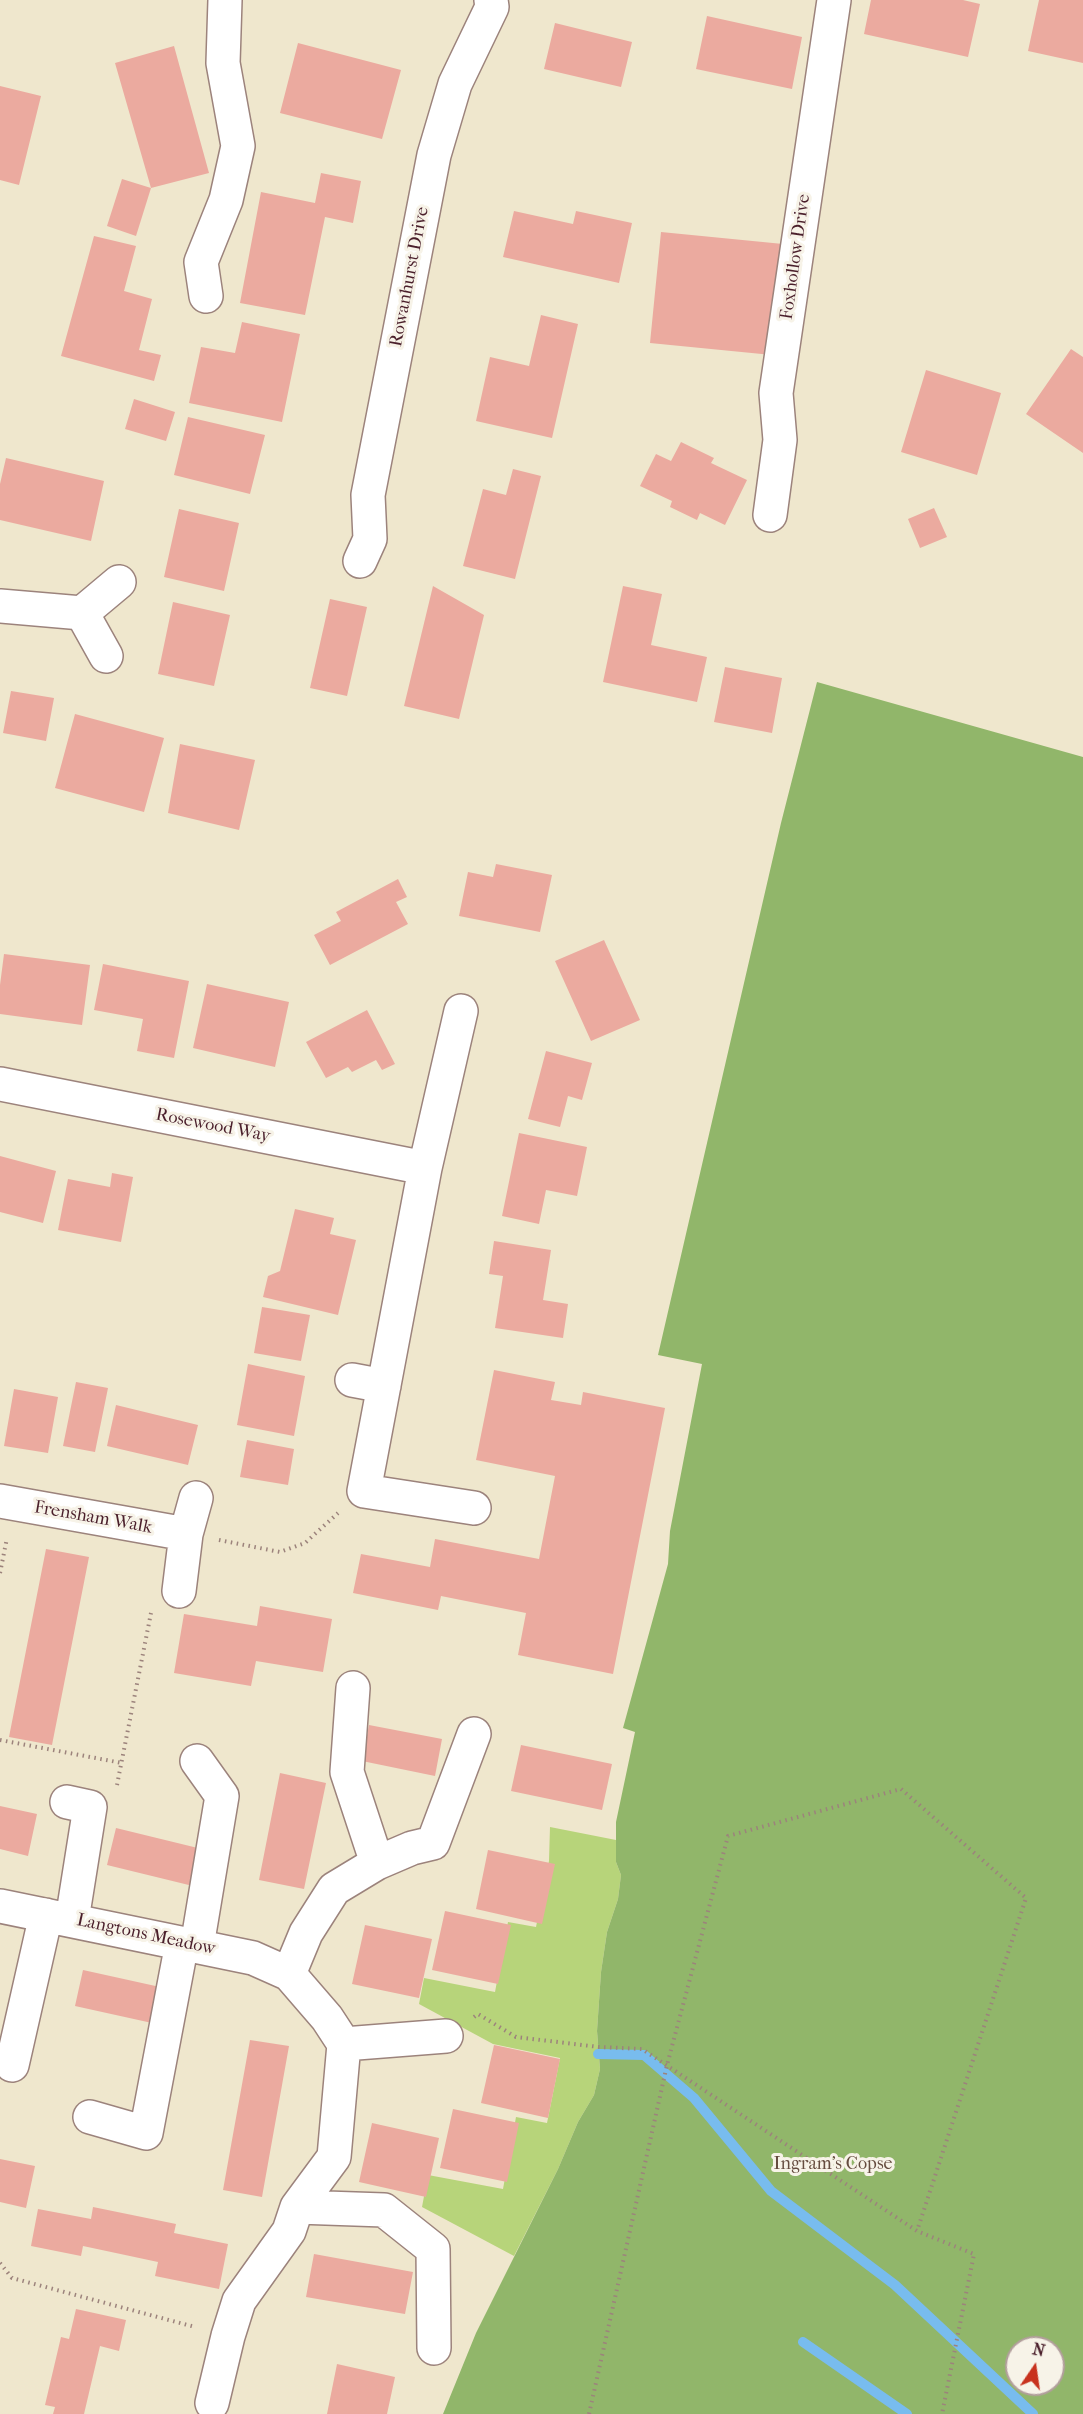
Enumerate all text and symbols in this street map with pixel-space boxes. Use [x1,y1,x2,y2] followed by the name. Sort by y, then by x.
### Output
[776,193,816,321] street label: Foxhollow Drive
[386,205,434,349] street label: Rowanhurst Drive
[154,1104,272,1148] street label: Rosewood Way
[32,1497,154,1539] street label: Frensham Walk
[75,1910,217,1960] street label: Langtons Meadow
[774,2154,892,2176] park label: Ingram's Copse
[1005,2336,1065,2396] north arrow
[1031,2339,1047,2361] text: N

